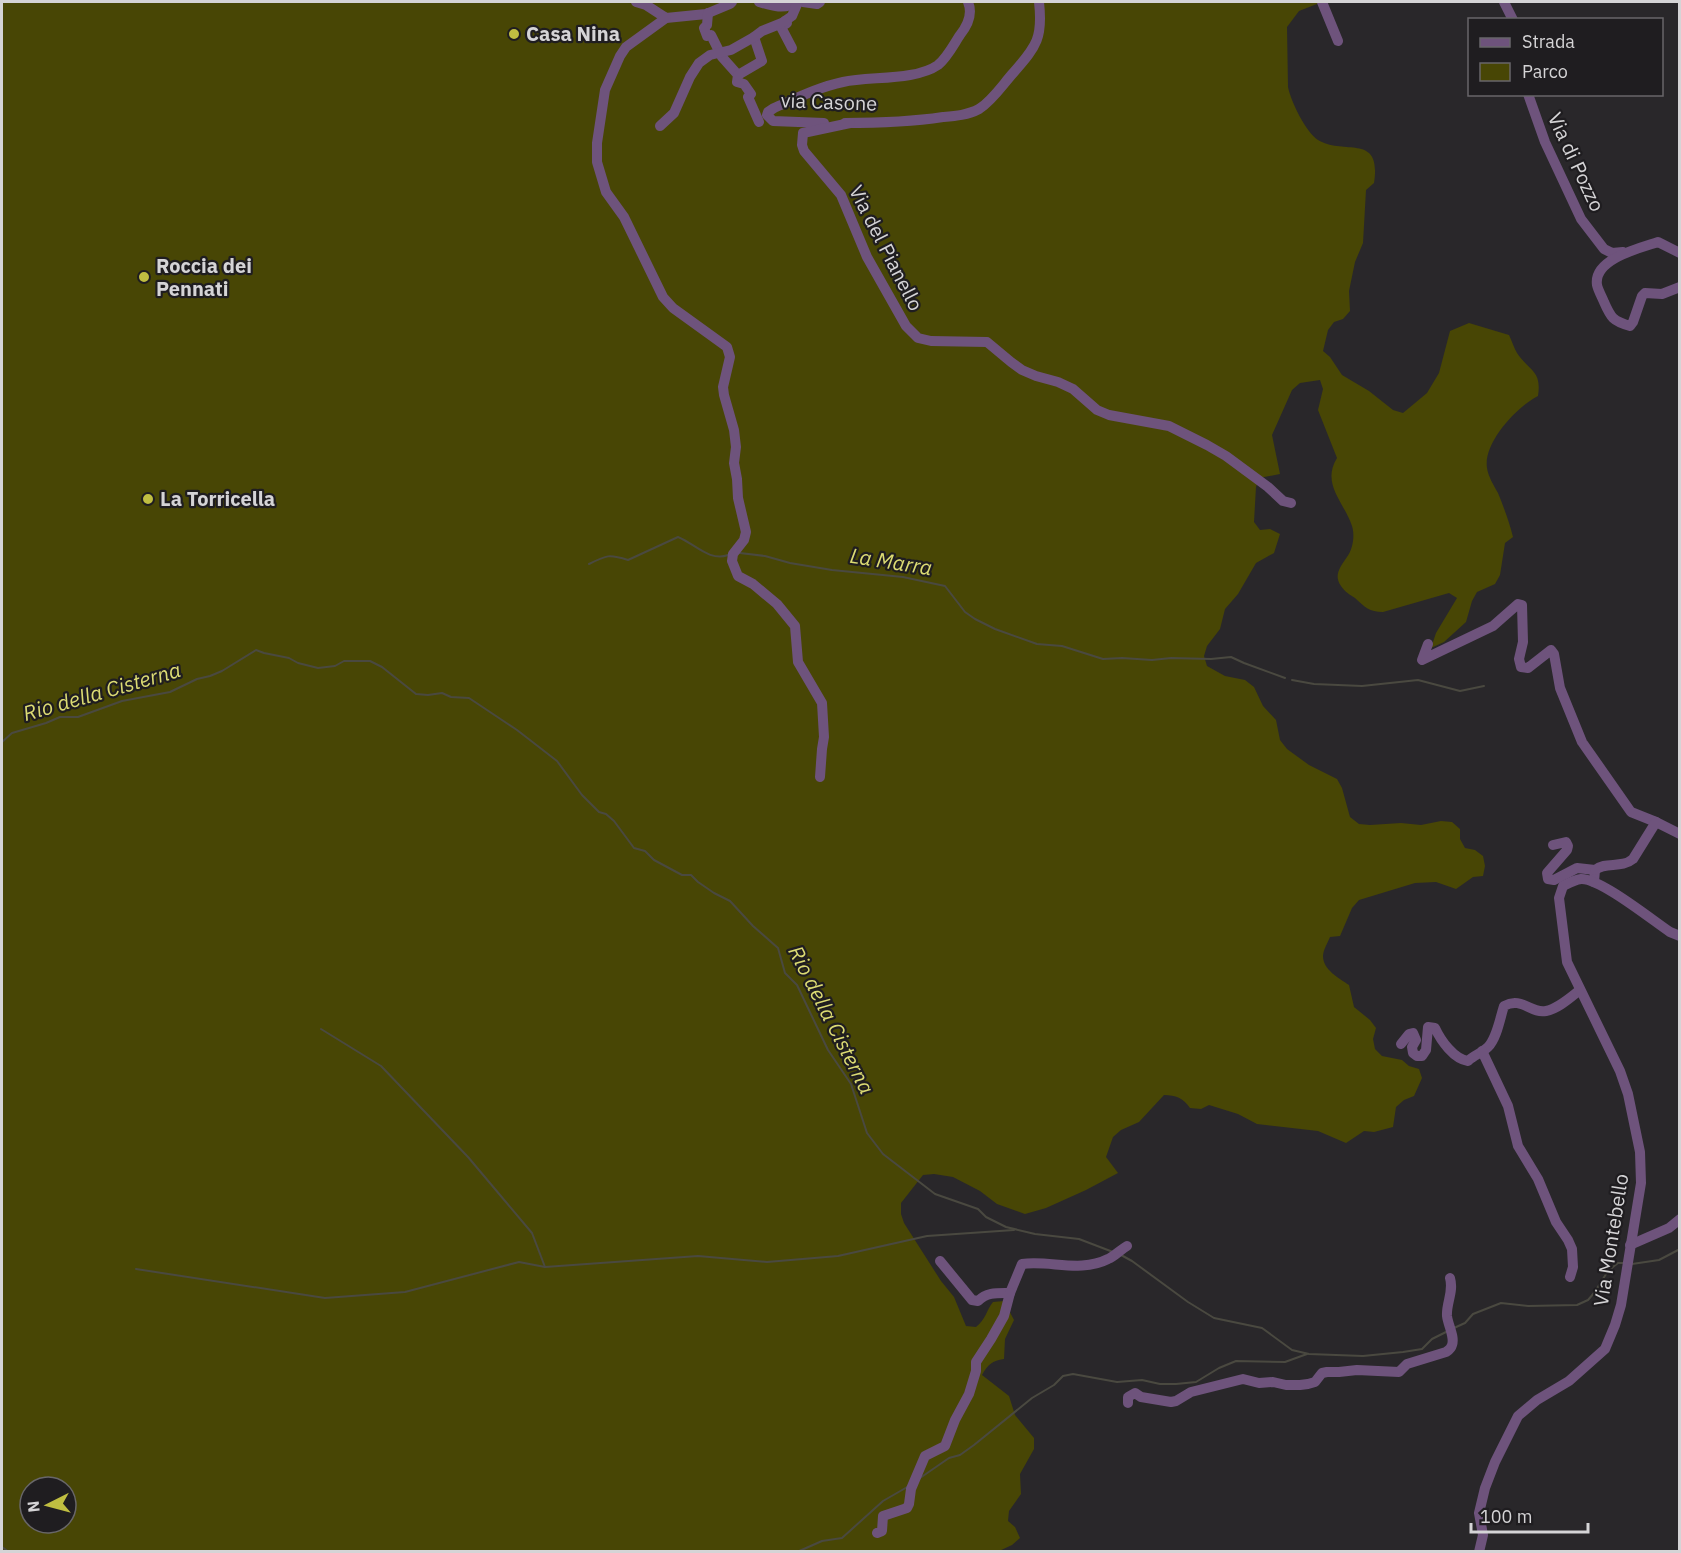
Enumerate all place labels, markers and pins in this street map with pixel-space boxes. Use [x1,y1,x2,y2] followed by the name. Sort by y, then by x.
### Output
[526,20,620,47] place label: Casa Nina
[507,27,521,41] marker: Casa Nina
[156,252,252,302] place label: Roccia dei Pennati
[137,270,151,284] marker: Roccia dei Pennati
[160,485,275,512] place label: La Torricella
[141,492,155,506] marker: La Torricella

